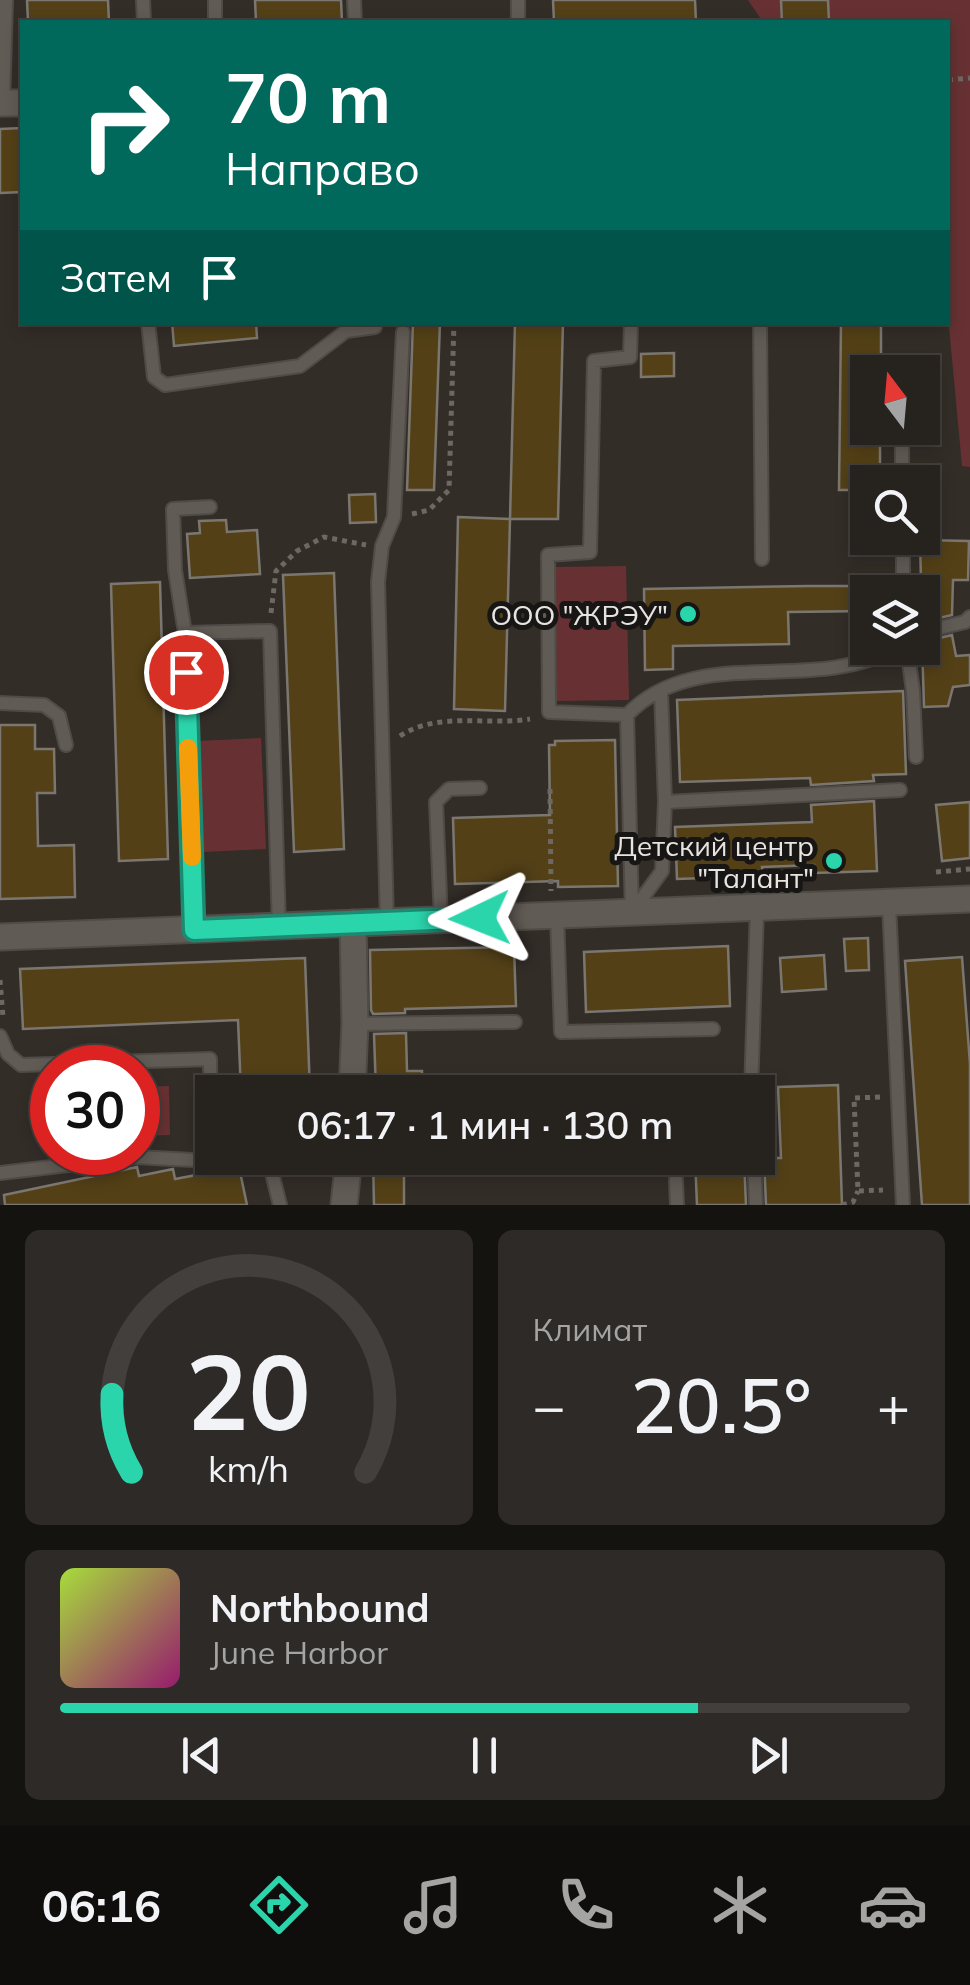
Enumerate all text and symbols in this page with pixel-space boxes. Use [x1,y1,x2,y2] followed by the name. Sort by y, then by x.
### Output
[225,53,391,141] text: 70 m
[60,60,190,190] icon: right
[225,140,420,196] text: Направо
[192,250,247,305] icon: arrive
[60,254,172,302] text: Затем
[850,355,940,445] north arrow
[850,355,940,665] map controls
[850,465,940,555] button: search
[850,575,940,665] button: layers
[490,597,668,632] place label: ООО "ЖРЭУ"
[677,603,699,625] marker: ООО "ЖРЭУ"
[144,630,229,715] pin
[159,645,214,700] icon: arrive
[614,828,814,895] place label: Детский центр "Талант"
[823,850,845,872] marker: Детский центр "Талант"
[428,866,532,970] position arrow
[30,1045,160,1175] speed limit sign: 30
[297,1101,673,1149] text: 06:17 · 1 мин · 130 m
[533,1309,647,1349] text: Климат
[186,1325,311,1456] text: 20
[631,1358,812,1452] text: 20.5°
[533,1371,566,1440] text: −
[877,1371,910,1440] text: +
[208,1446,289,1491] text: km/h
[210,1584,430,1632] text: Northbound
[210,1632,388,1672] text: June Harbor
[174,1728,229,1783] icon: previous
[457,1728,512,1783] icon: pause
[741,1728,796,1783] icon: next
[244,1870,314,1940] icon: directions
[398,1870,468,1940] icon: music
[551,1870,621,1940] icon: phone
[705,1870,775,1940] icon: climate
[858,1870,928,1940] icon: car
[42,1877,161,1933] text: 06:16

